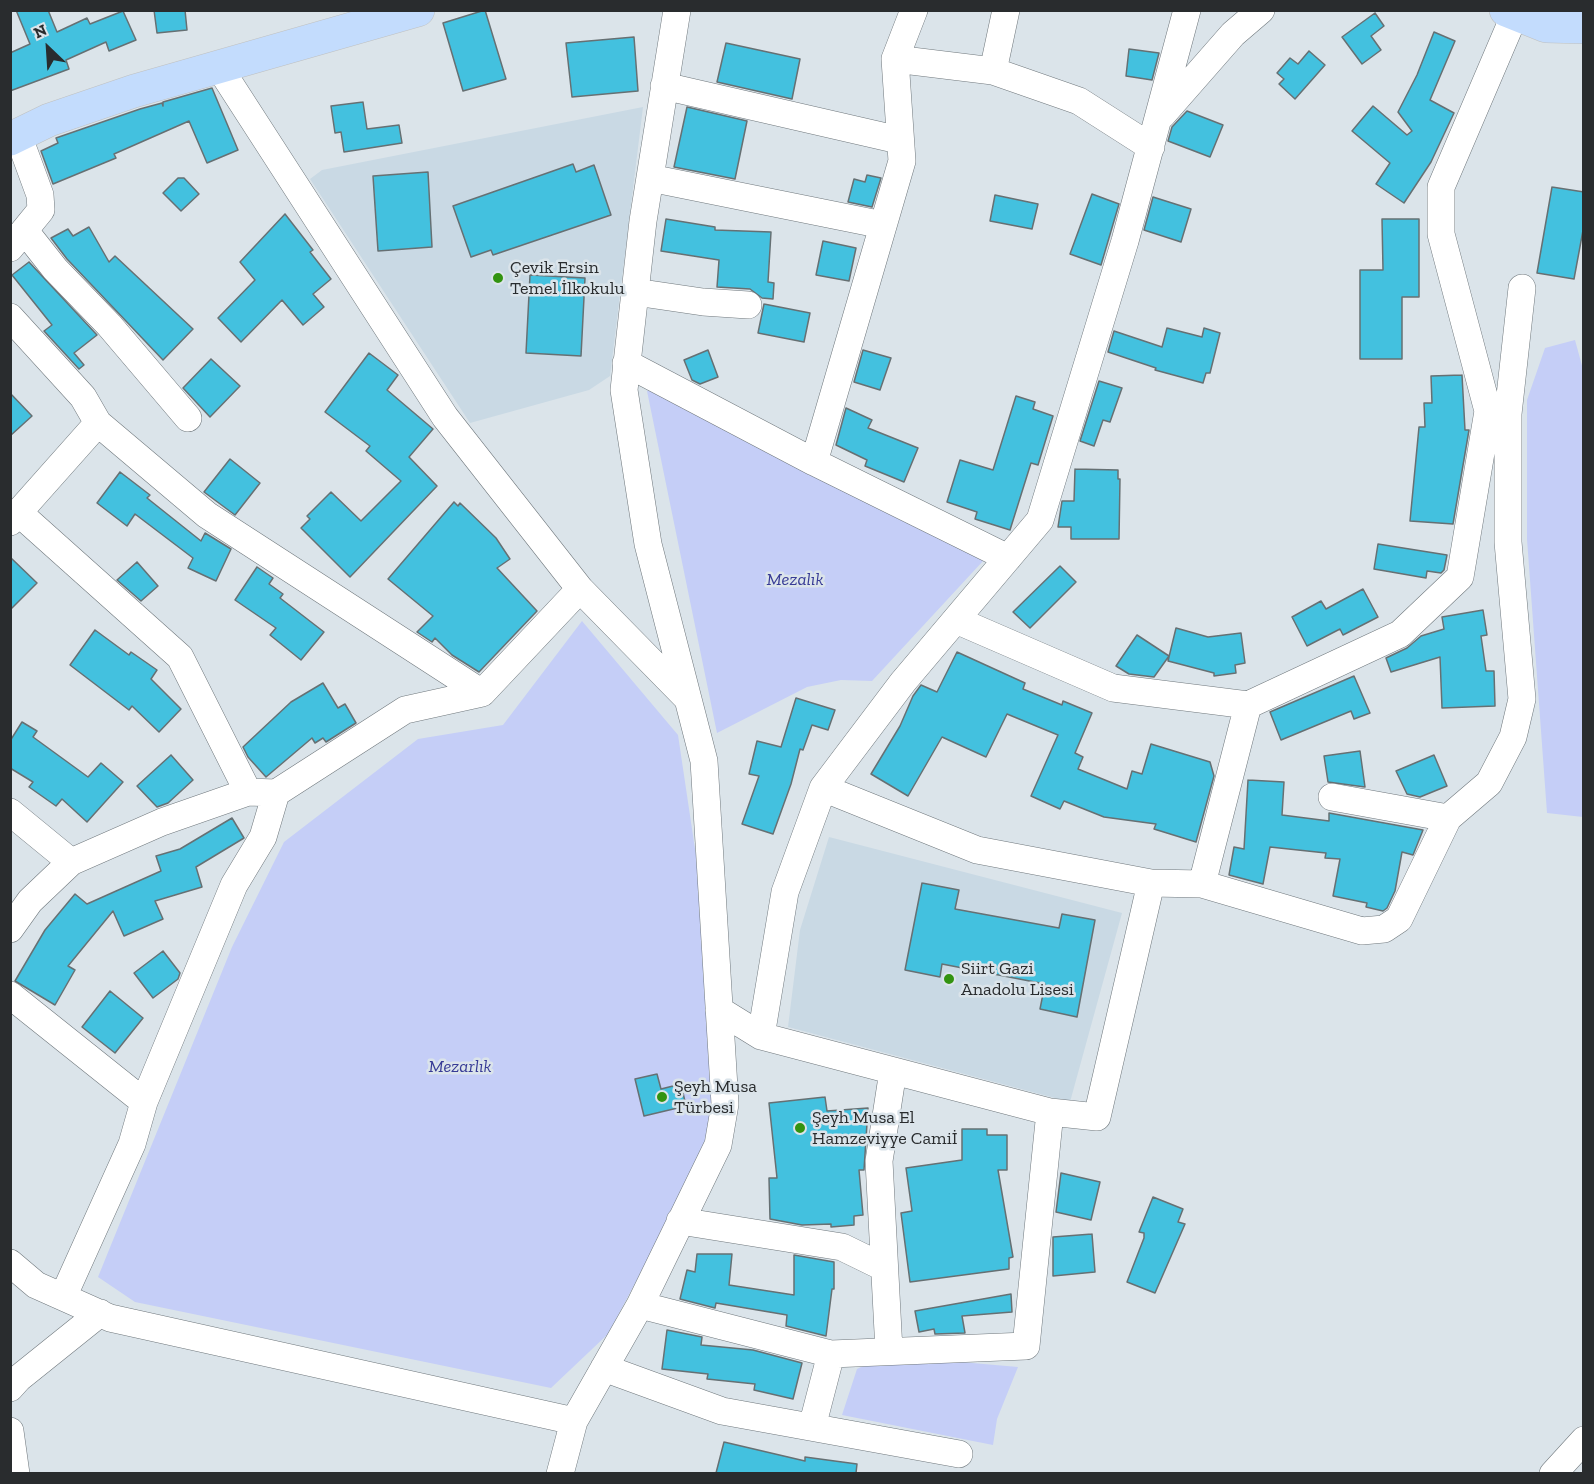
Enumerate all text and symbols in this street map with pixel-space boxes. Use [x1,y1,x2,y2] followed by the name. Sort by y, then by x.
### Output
[18,18,78,78] north arrow
[31,20,50,42] text: N
[510,257,625,300] place label: Çevik Ersin Temel İlkokulu
[491,271,505,285] marker: Çevik Ersin Temel İlkokulu
[767,569,823,591] park label: Mezalık
[961,958,1074,1000] place label: Siirt Gazi Anadolu Lisesi
[942,972,956,986] marker: Siirt Gazi Anadolu Lisesi
[428,1056,492,1078] park label: Mezarlık
[674,1076,757,1118] place label: Şeyh Musa Türbesi
[655,1090,669,1104] marker: Şeyh Musa Türbesi
[812,1107,957,1150] place label: Şeyh Musa El Hamzeviyye Camiİ
[793,1121,807,1135] marker: Şeyh Musa El Hamzeviyye Camiİ

